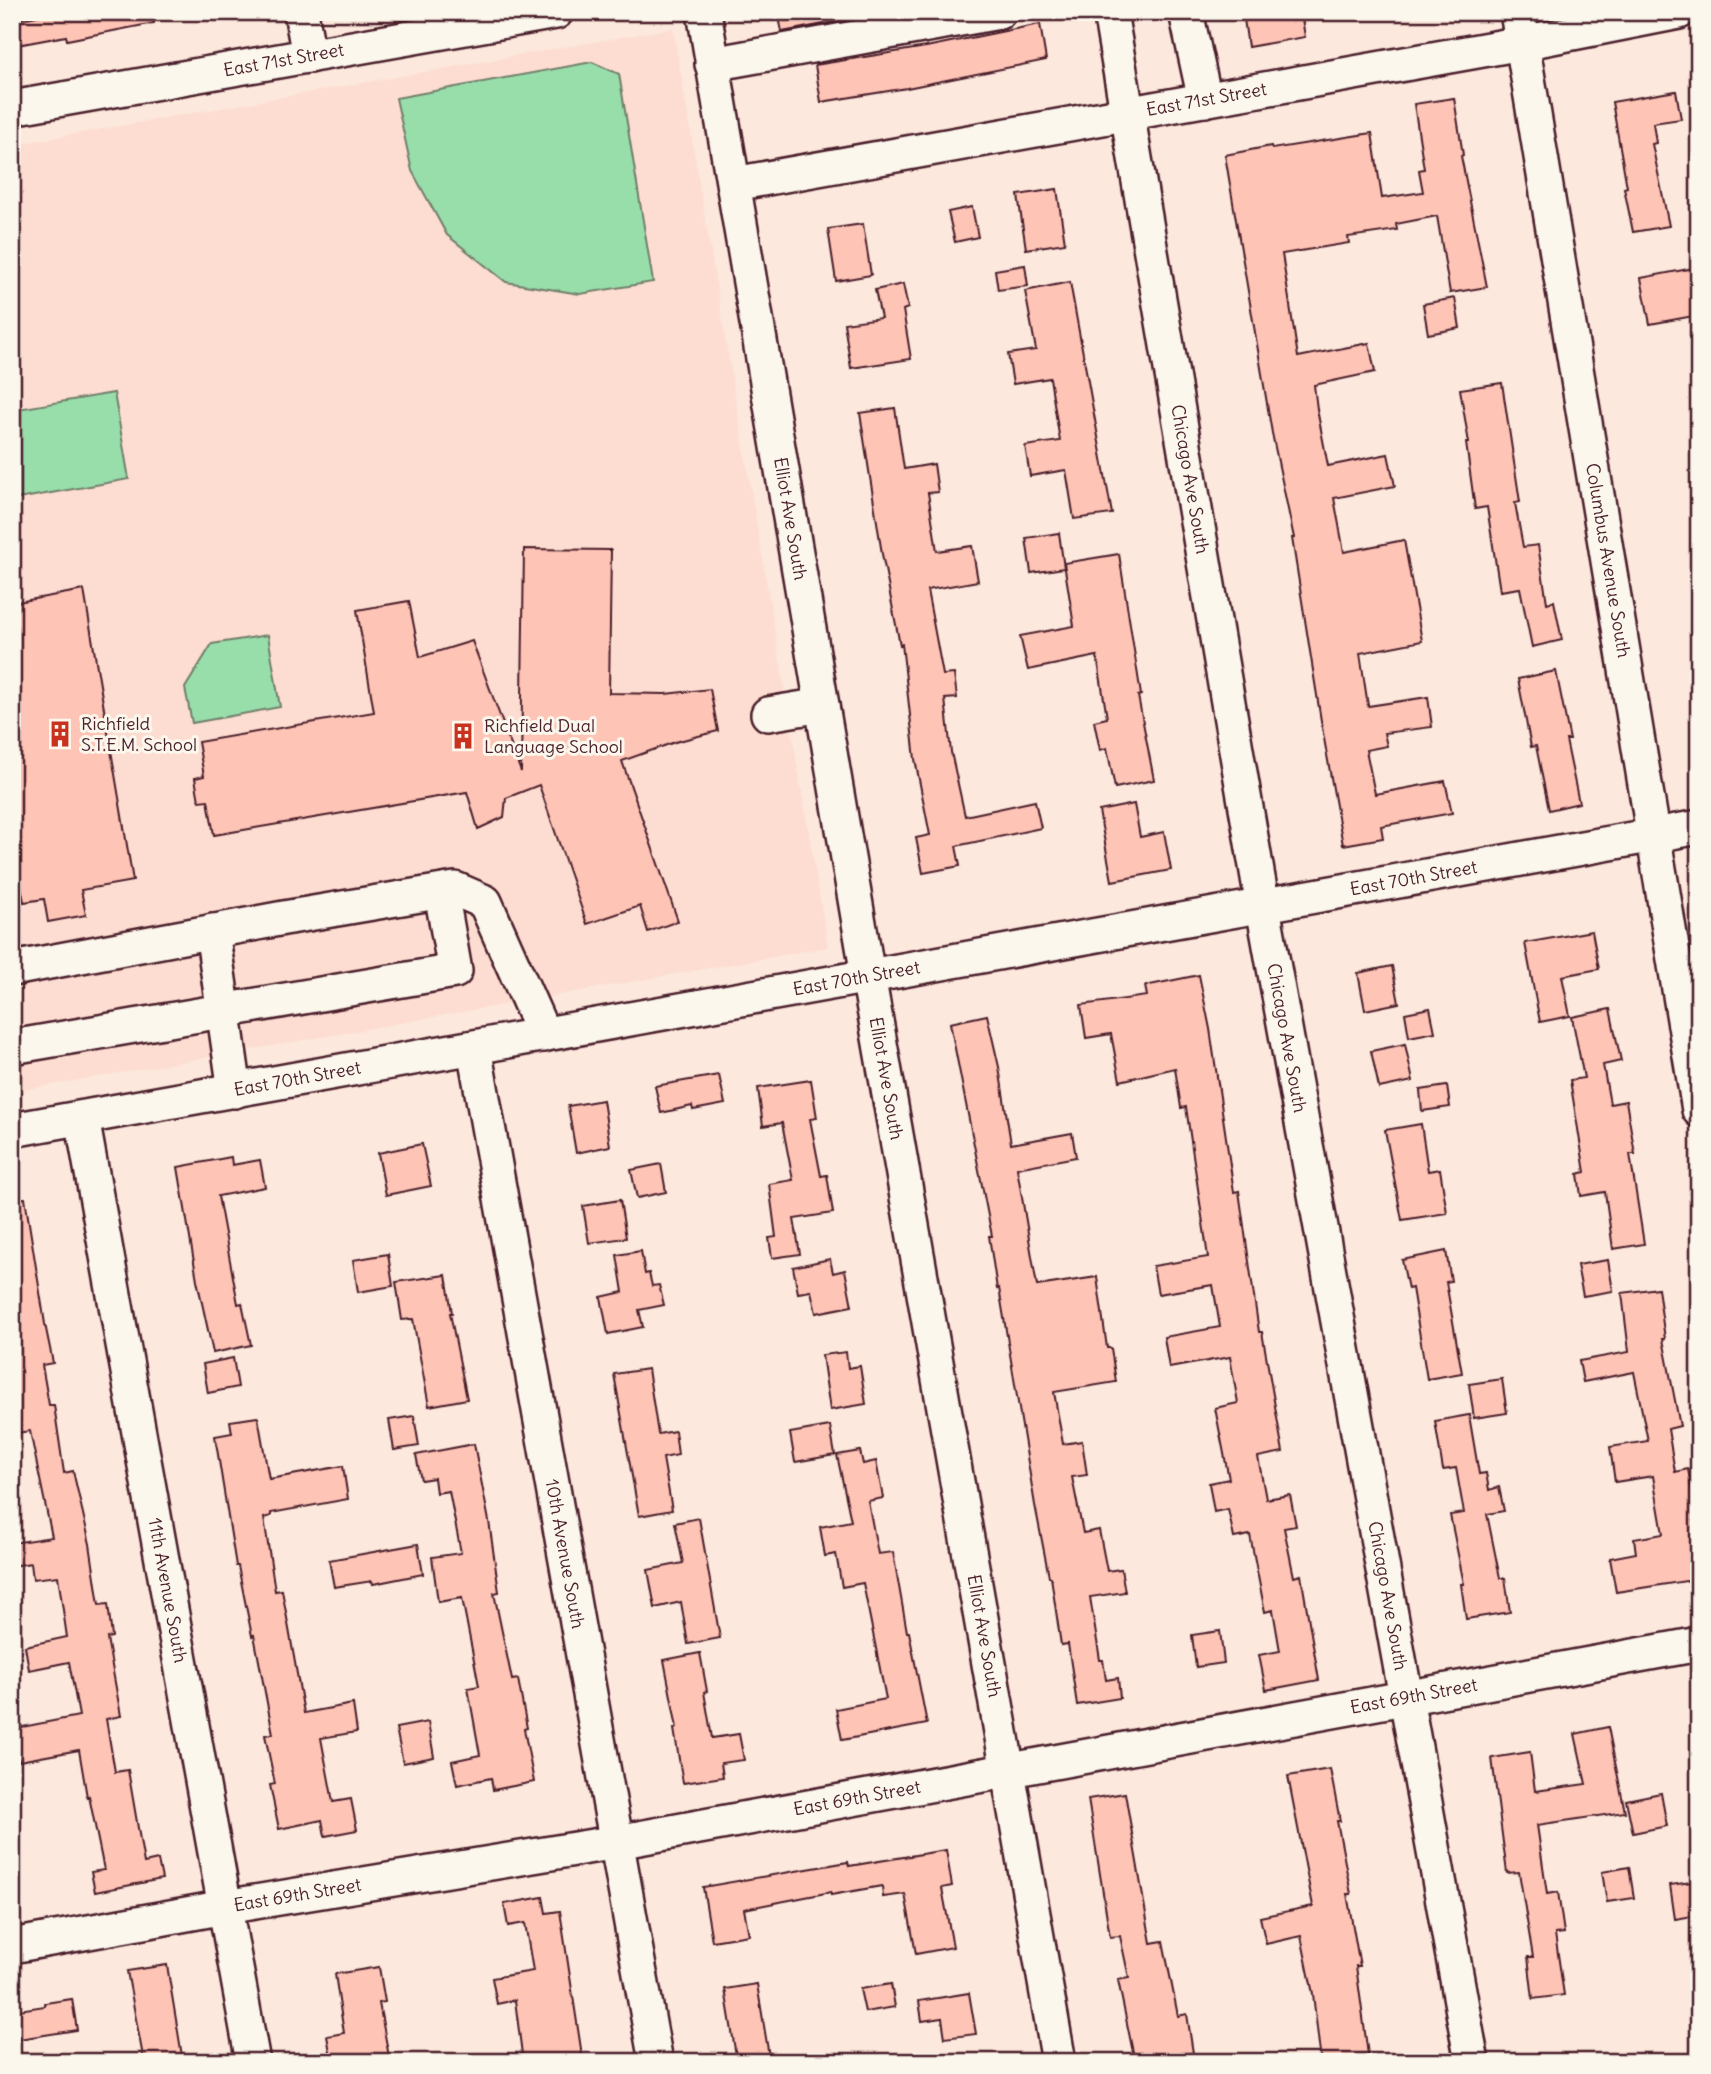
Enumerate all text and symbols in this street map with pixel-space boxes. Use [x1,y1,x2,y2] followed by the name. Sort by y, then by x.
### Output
[222,38,346,81] street label: East 71st Street
[1144,77,1268,121] street label: East 71st Street
[1166,403,1214,556] street label: Chicago Ave South
[769,455,813,582] street label: Elliot Ave South
[1581,461,1636,659] street label: Columbus Avenue South
[81,712,197,756] place label: Richfield S.T.E.M. School
[484,714,623,758] place label: Richfield Dual Language School
[45,719,75,749] building icon: Richfield S.T.E.M. School
[448,721,478,751] building icon: Richfield Dual Language School
[1348,855,1479,900] street label: East 70th Street
[791,955,922,1001] street label: East 70th Street
[1262,961,1312,1114] street label: Chicago Ave South
[865,1015,909,1142] street label: Elliot Ave South
[232,1056,363,1101] street label: East 70th Street
[541,1477,590,1630] street label: 10th Avenue South
[144,1516,192,1665] street label: 11th Avenue South
[1363,1519,1413,1672] street label: Chicago Ave South
[963,1573,1007,1699] street label: Elliot Ave South
[1348,1673,1479,1719] street label: East 69th Street
[792,1775,922,1820] street label: East 69th Street
[232,1873,363,1916] street label: East 69th Street

